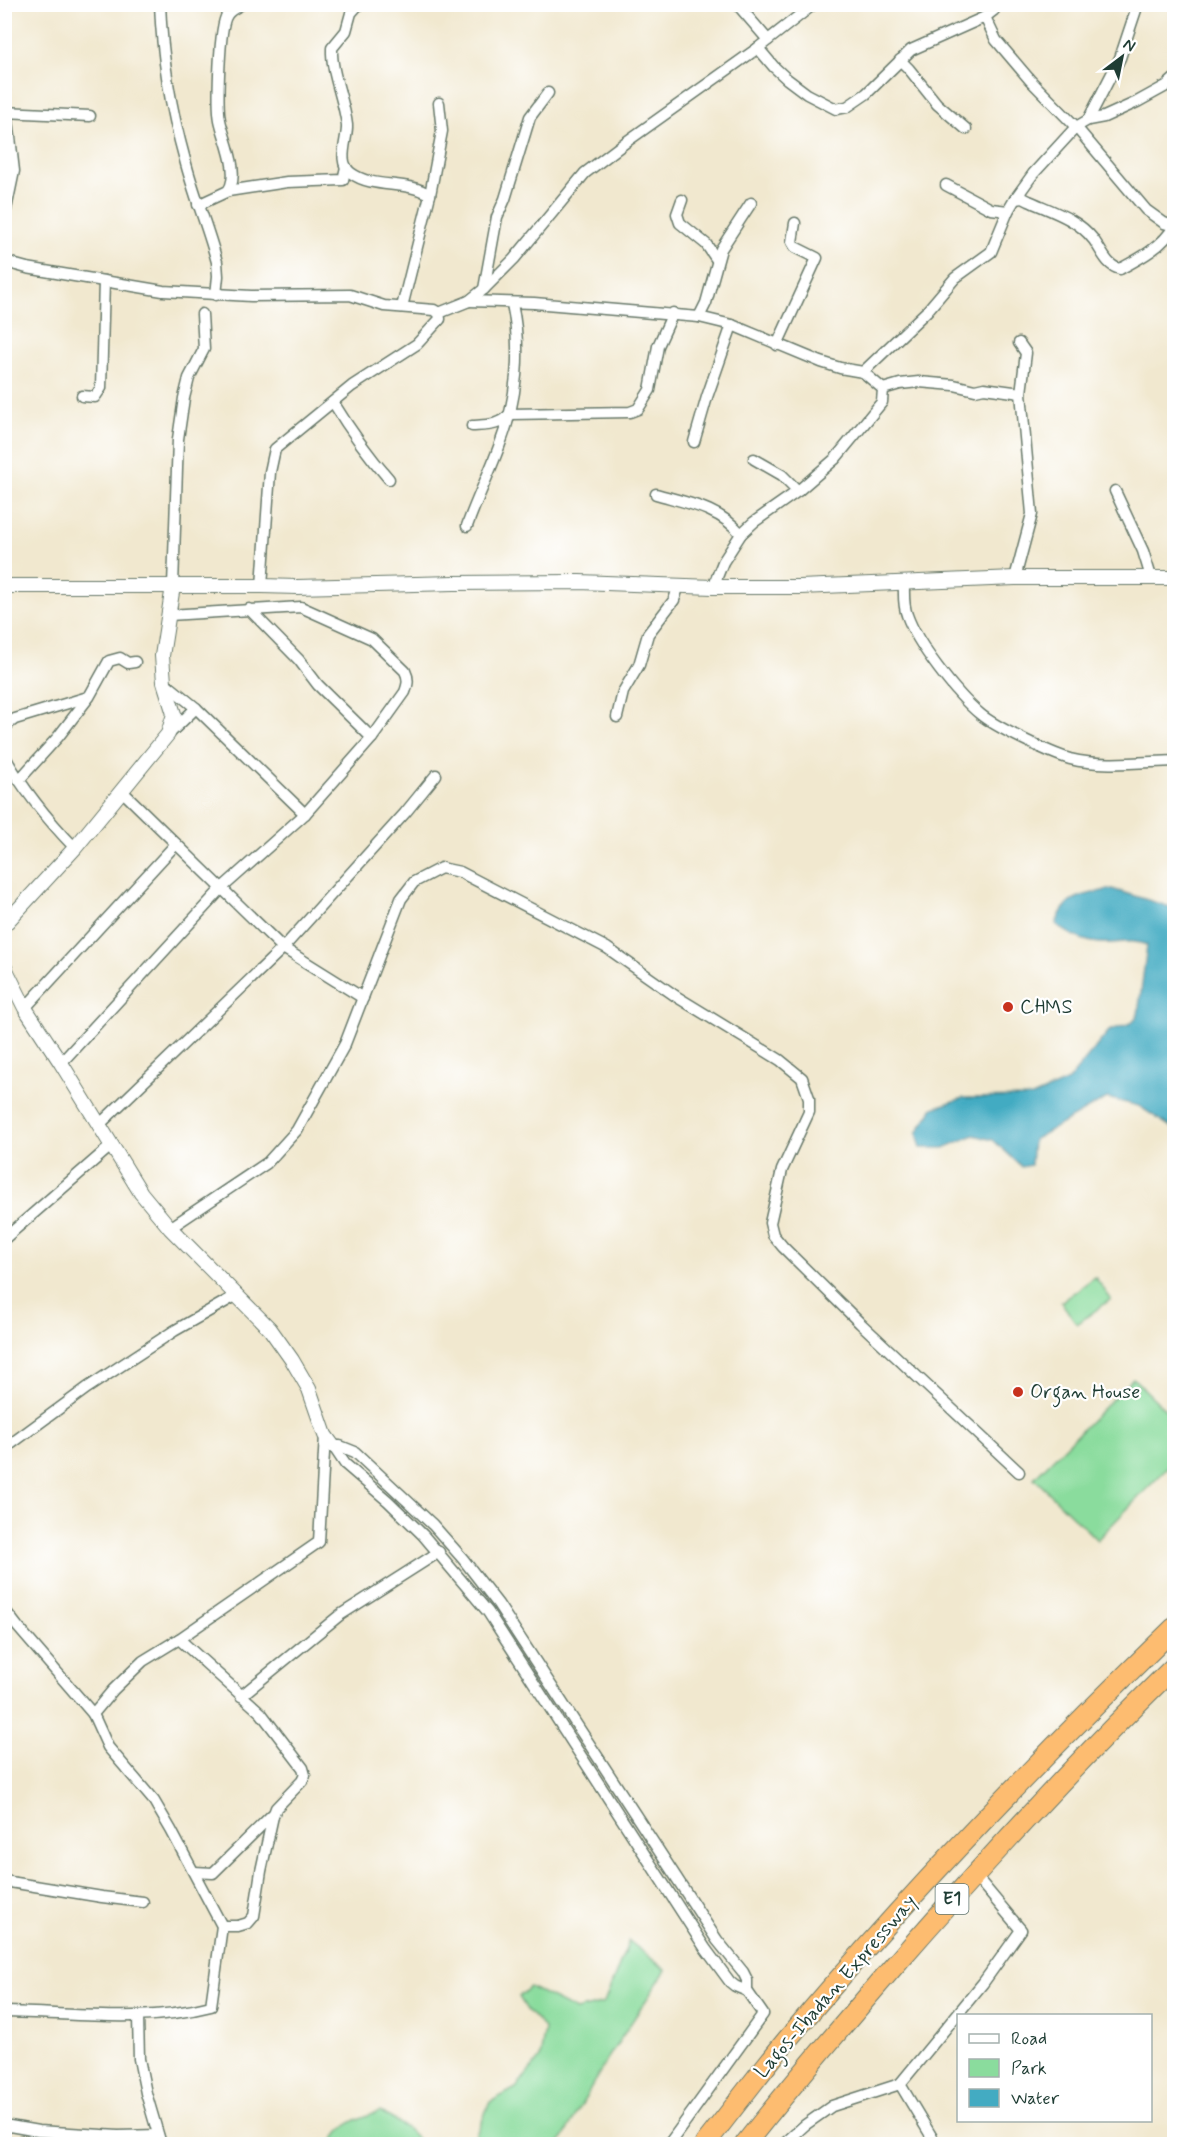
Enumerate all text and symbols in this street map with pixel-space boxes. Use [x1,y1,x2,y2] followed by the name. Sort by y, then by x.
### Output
[1092,27,1152,87] north arrow
[1119,34,1139,57] text: N
[1020,994,1073,1021] place label: CHMS
[1001,1000,1015,1014] marker: CHMS
[1030,1379,1140,1408] place label: Organ House
[1011,1385,1025,1399] marker: Organ House
[936,1884,968,1914] road number: E1
[749,1889,925,2086] street label: Lagos-Ibadan Expressway
[957,2014,1152,2122] legend
[1011,2027,1047,2051] text: Road
[1011,2057,1047,2081] text: Park
[1011,2087,1060,2111] text: Water

